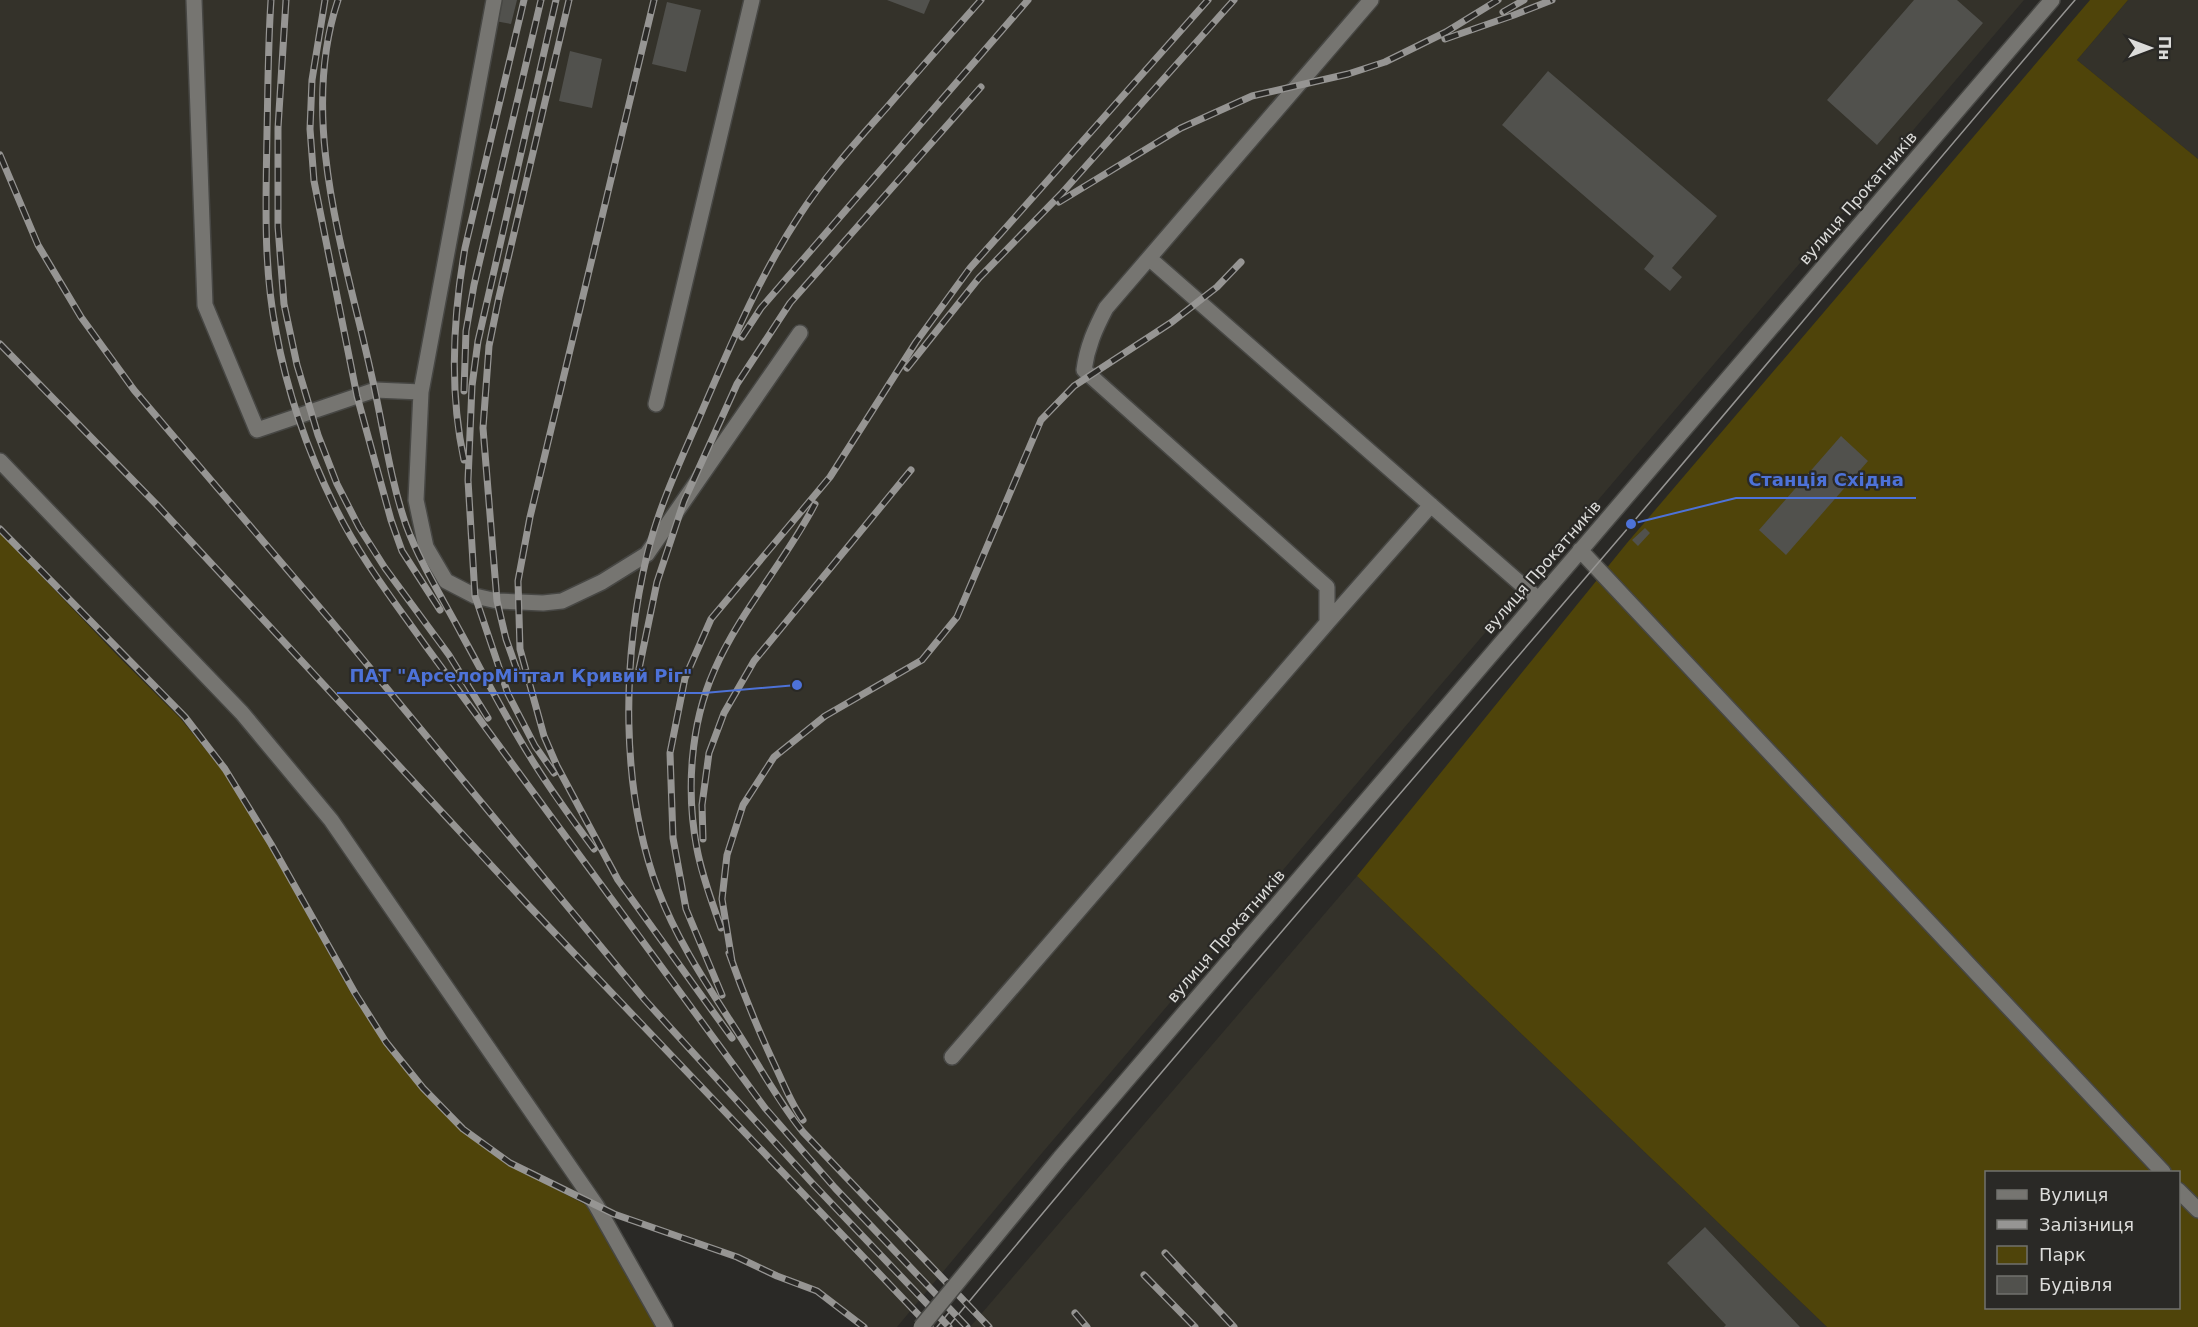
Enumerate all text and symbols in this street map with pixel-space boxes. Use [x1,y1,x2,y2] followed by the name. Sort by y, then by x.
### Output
[2120,18,2180,78] north arrow
[2155,36,2174,60] text: Пн
[1795,128,1921,268] street label: вулиця Прокатників
[1736,462,1916,498] callout: Станція Східна
[1748,469,1904,490] text: Станція Східна
[1479,497,1605,637] street label: вулиця Прокатників
[337,657,704,693] callout: ПАТ "АрселорМіттал Кривий Ріг"
[350,665,692,686] text: ПАТ "АрселорМіттал Кривий Ріг"
[1163,866,1289,1006] street label: вулиця Прокатників
[1985,1171,2180,1309] legend
[2039,1184,2108,1205] text: Вулиця
[2039,1214,2134,1235] text: Залізниця
[2039,1244,2086,1265] text: Парк
[2039,1274,2112,1295] text: Будівля

